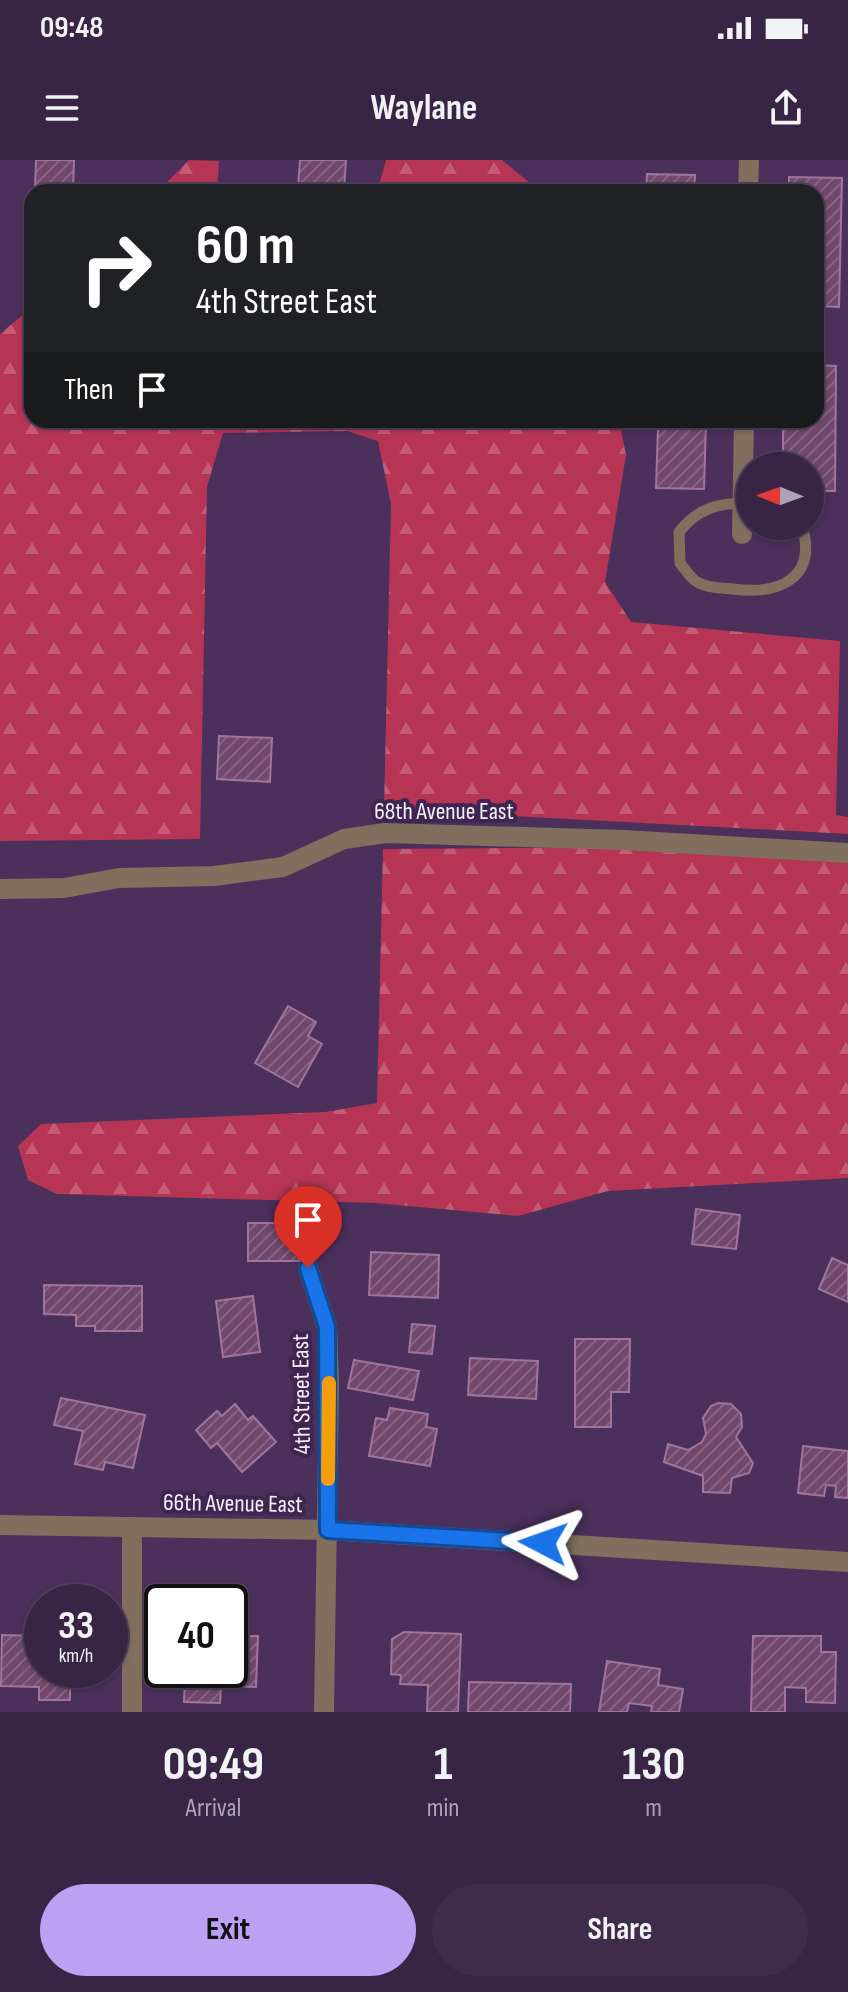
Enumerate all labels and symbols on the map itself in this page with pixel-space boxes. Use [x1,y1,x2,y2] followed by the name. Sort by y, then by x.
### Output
[736,452,824,540] north arrow
[374,797,514,826] street label: 68th Avenue East
[274,1186,342,1268] pin
[286,1333,317,1455] street label: 4th Street East
[163,1488,303,1519] street label: 66th Avenue East
[501,1501,585,1585] position arrow
[144,1584,248,1688] speed limit sign: 40

